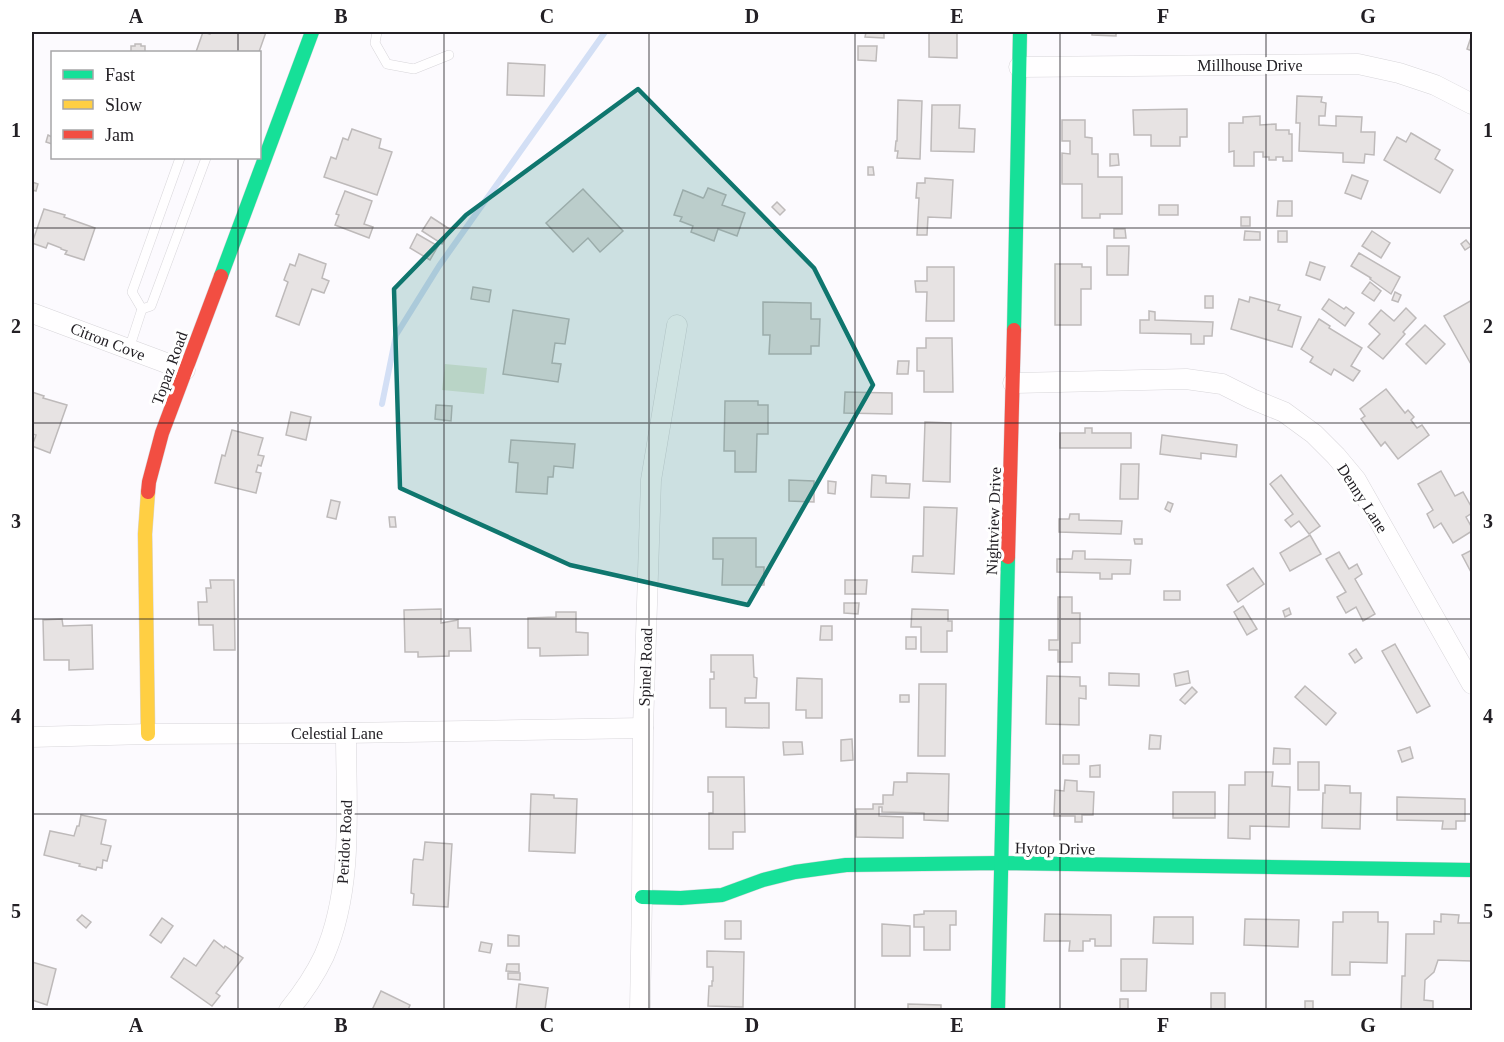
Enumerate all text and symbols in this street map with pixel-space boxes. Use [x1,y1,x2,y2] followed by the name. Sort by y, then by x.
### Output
[129,5,144,27] text: A
[334,5,348,27] text: B
[540,5,554,27] text: C
[745,5,759,27] text: D
[950,5,964,27] text: E
[1157,5,1169,27] text: F
[1360,5,1376,27] text: G
[51,51,261,159] legend
[1197,57,1303,74] street label: Millhouse Drive
[105,65,135,85] text: Fast
[105,95,142,115] text: Slow
[11,119,21,141] text: 1
[1483,119,1493,141] text: 1
[105,125,134,145] text: Jam
[11,315,21,337] text: 2
[1483,315,1493,337] text: 2
[68,319,148,363] street label: Citron Cove
[148,329,192,407] street label: Topaz Road
[1333,461,1391,536] street label: Denny Lane
[983,467,1005,575] street label: Nightview Drive
[11,510,21,532] text: 3
[1483,510,1493,532] text: 3
[636,627,656,707] street label: Spinel Road
[11,705,21,727] text: 4
[1483,705,1493,727] text: 4
[291,725,383,742] street label: Celestial Lane
[334,800,355,884] street label: Peridot Road
[1015,839,1095,859] street label: Hytop Drive
[11,900,21,922] text: 5
[1483,900,1493,922] text: 5
[129,1014,144,1036] text: A
[334,1014,348,1036] text: B
[540,1014,554,1036] text: C
[745,1014,759,1036] text: D
[950,1014,964,1036] text: E
[1157,1014,1169,1036] text: F
[1360,1014,1376,1036] text: G

